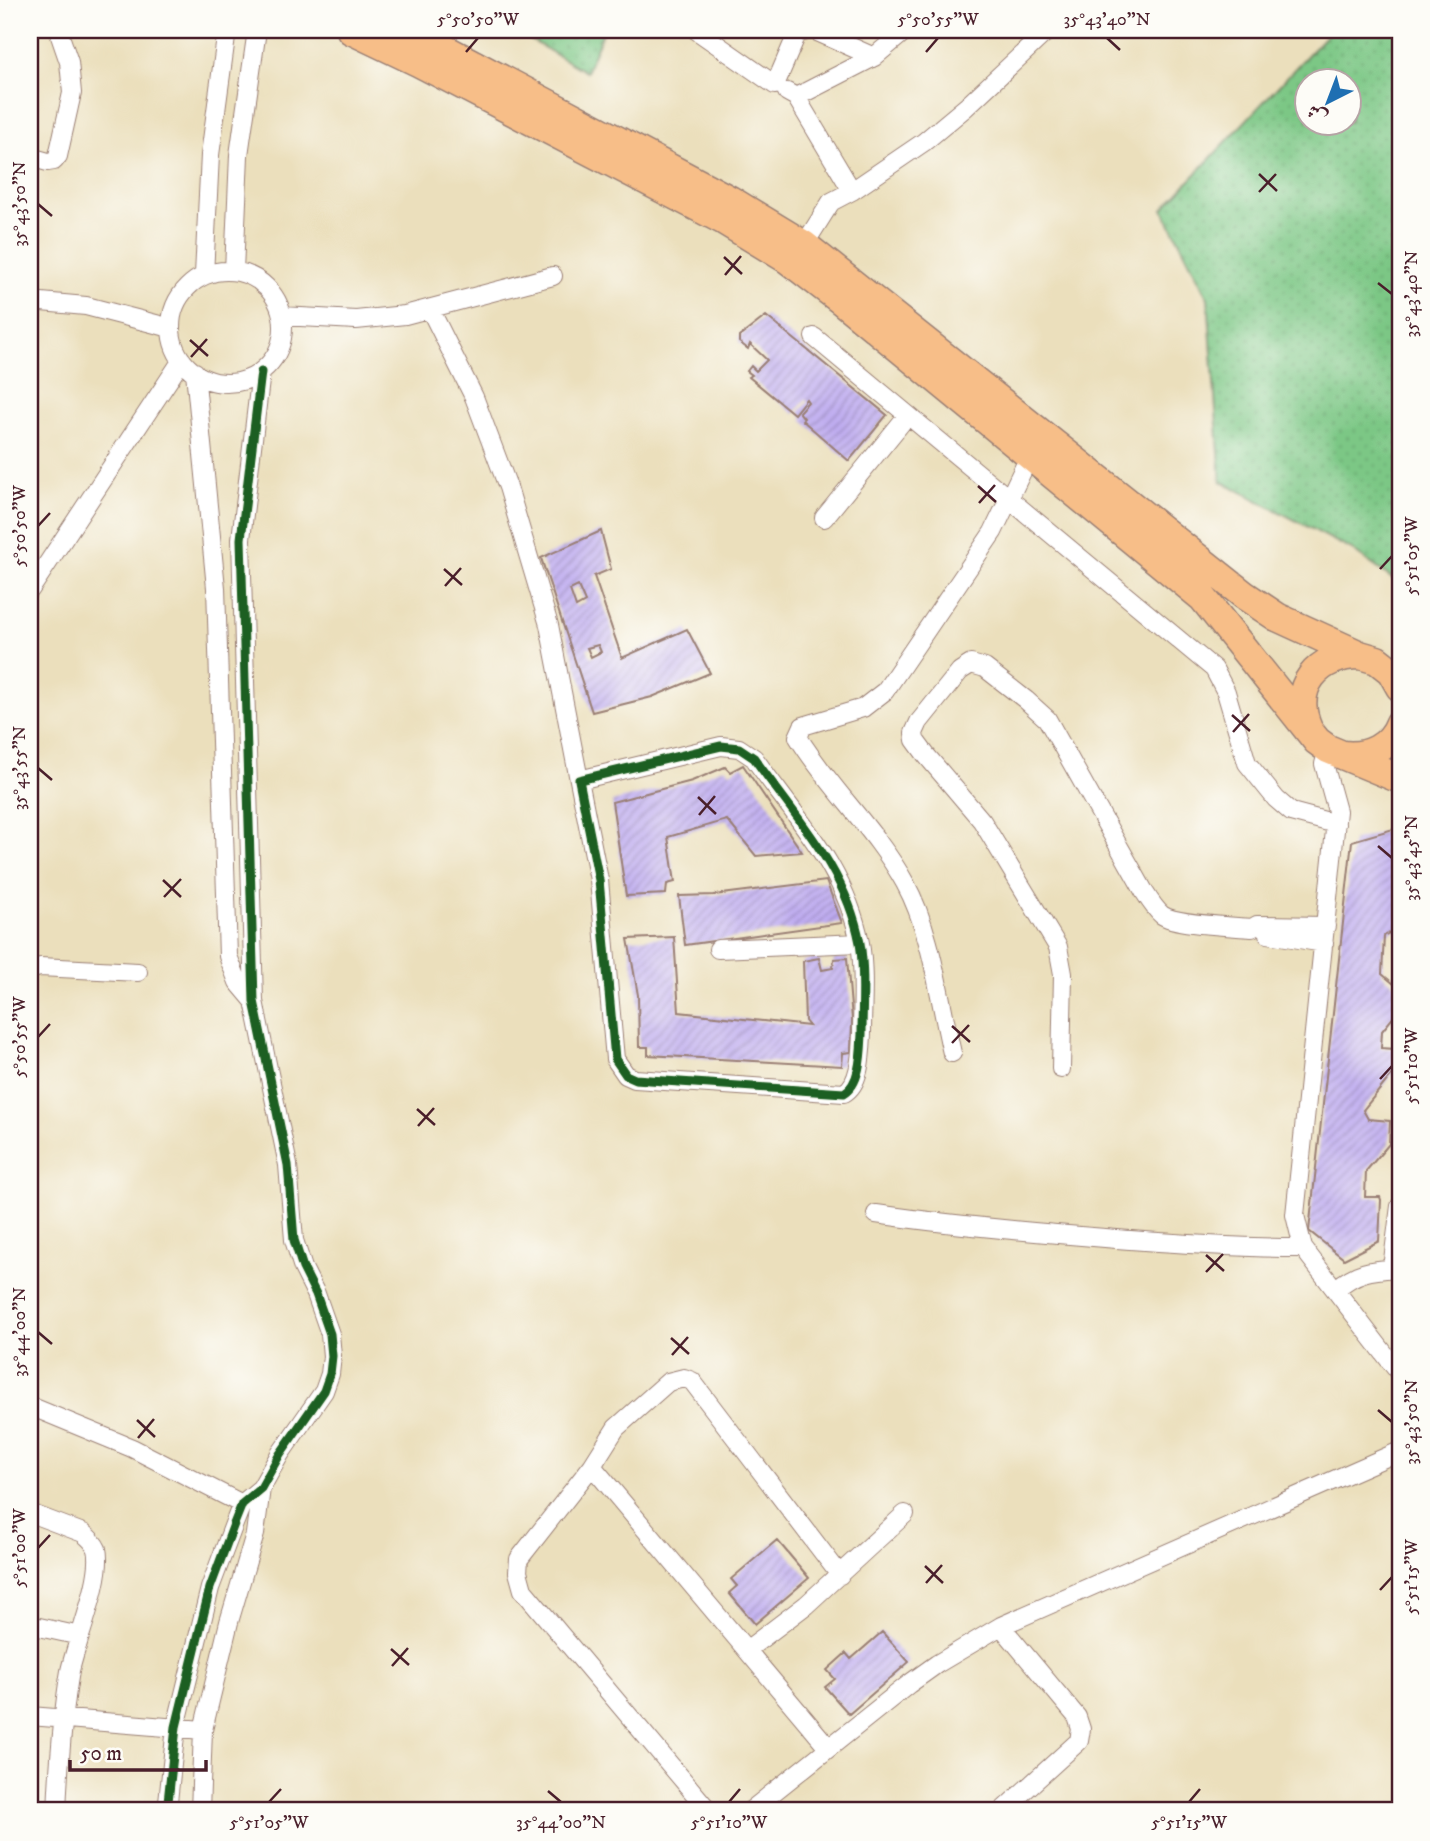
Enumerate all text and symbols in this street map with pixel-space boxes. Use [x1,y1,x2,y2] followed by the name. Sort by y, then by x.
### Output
[437,9,520,31] text: 5°50'50"W
[897,9,979,31] text: 5°50'55"W
[1064,9,1151,31] text: 35°43'40"N
[1294,66,1364,136] north arrow
[1303,99,1332,128] text: ش
[9,161,31,247] text: 35°43'50"N
[1401,250,1423,337] text: 35°43'40"N
[9,484,31,567] text: 5°50'50"W
[1401,516,1423,595] text: 5°51'05"W
[9,725,31,810] text: 35°43'55"N
[1401,815,1423,901] text: 35°43'45"N
[9,996,31,1078] text: 5°50'55"W
[1401,1027,1423,1104] text: 5°51'10"W
[9,1287,31,1377] text: 35°44'00"N
[1401,1379,1423,1465] text: 35°43'50"N
[9,1508,31,1588] text: 5°51'00"W
[1401,1539,1423,1615] text: 5°51'15"W
[70,1729,206,1773] scale bar
[80,1741,122,1767] text: 50 m
[230,1812,309,1834] text: 5°51'05"W
[516,1812,606,1834] text: 35°44'00"N
[691,1812,768,1834] text: 5°51'10"W
[1151,1812,1227,1834] text: 5°51'15"W

